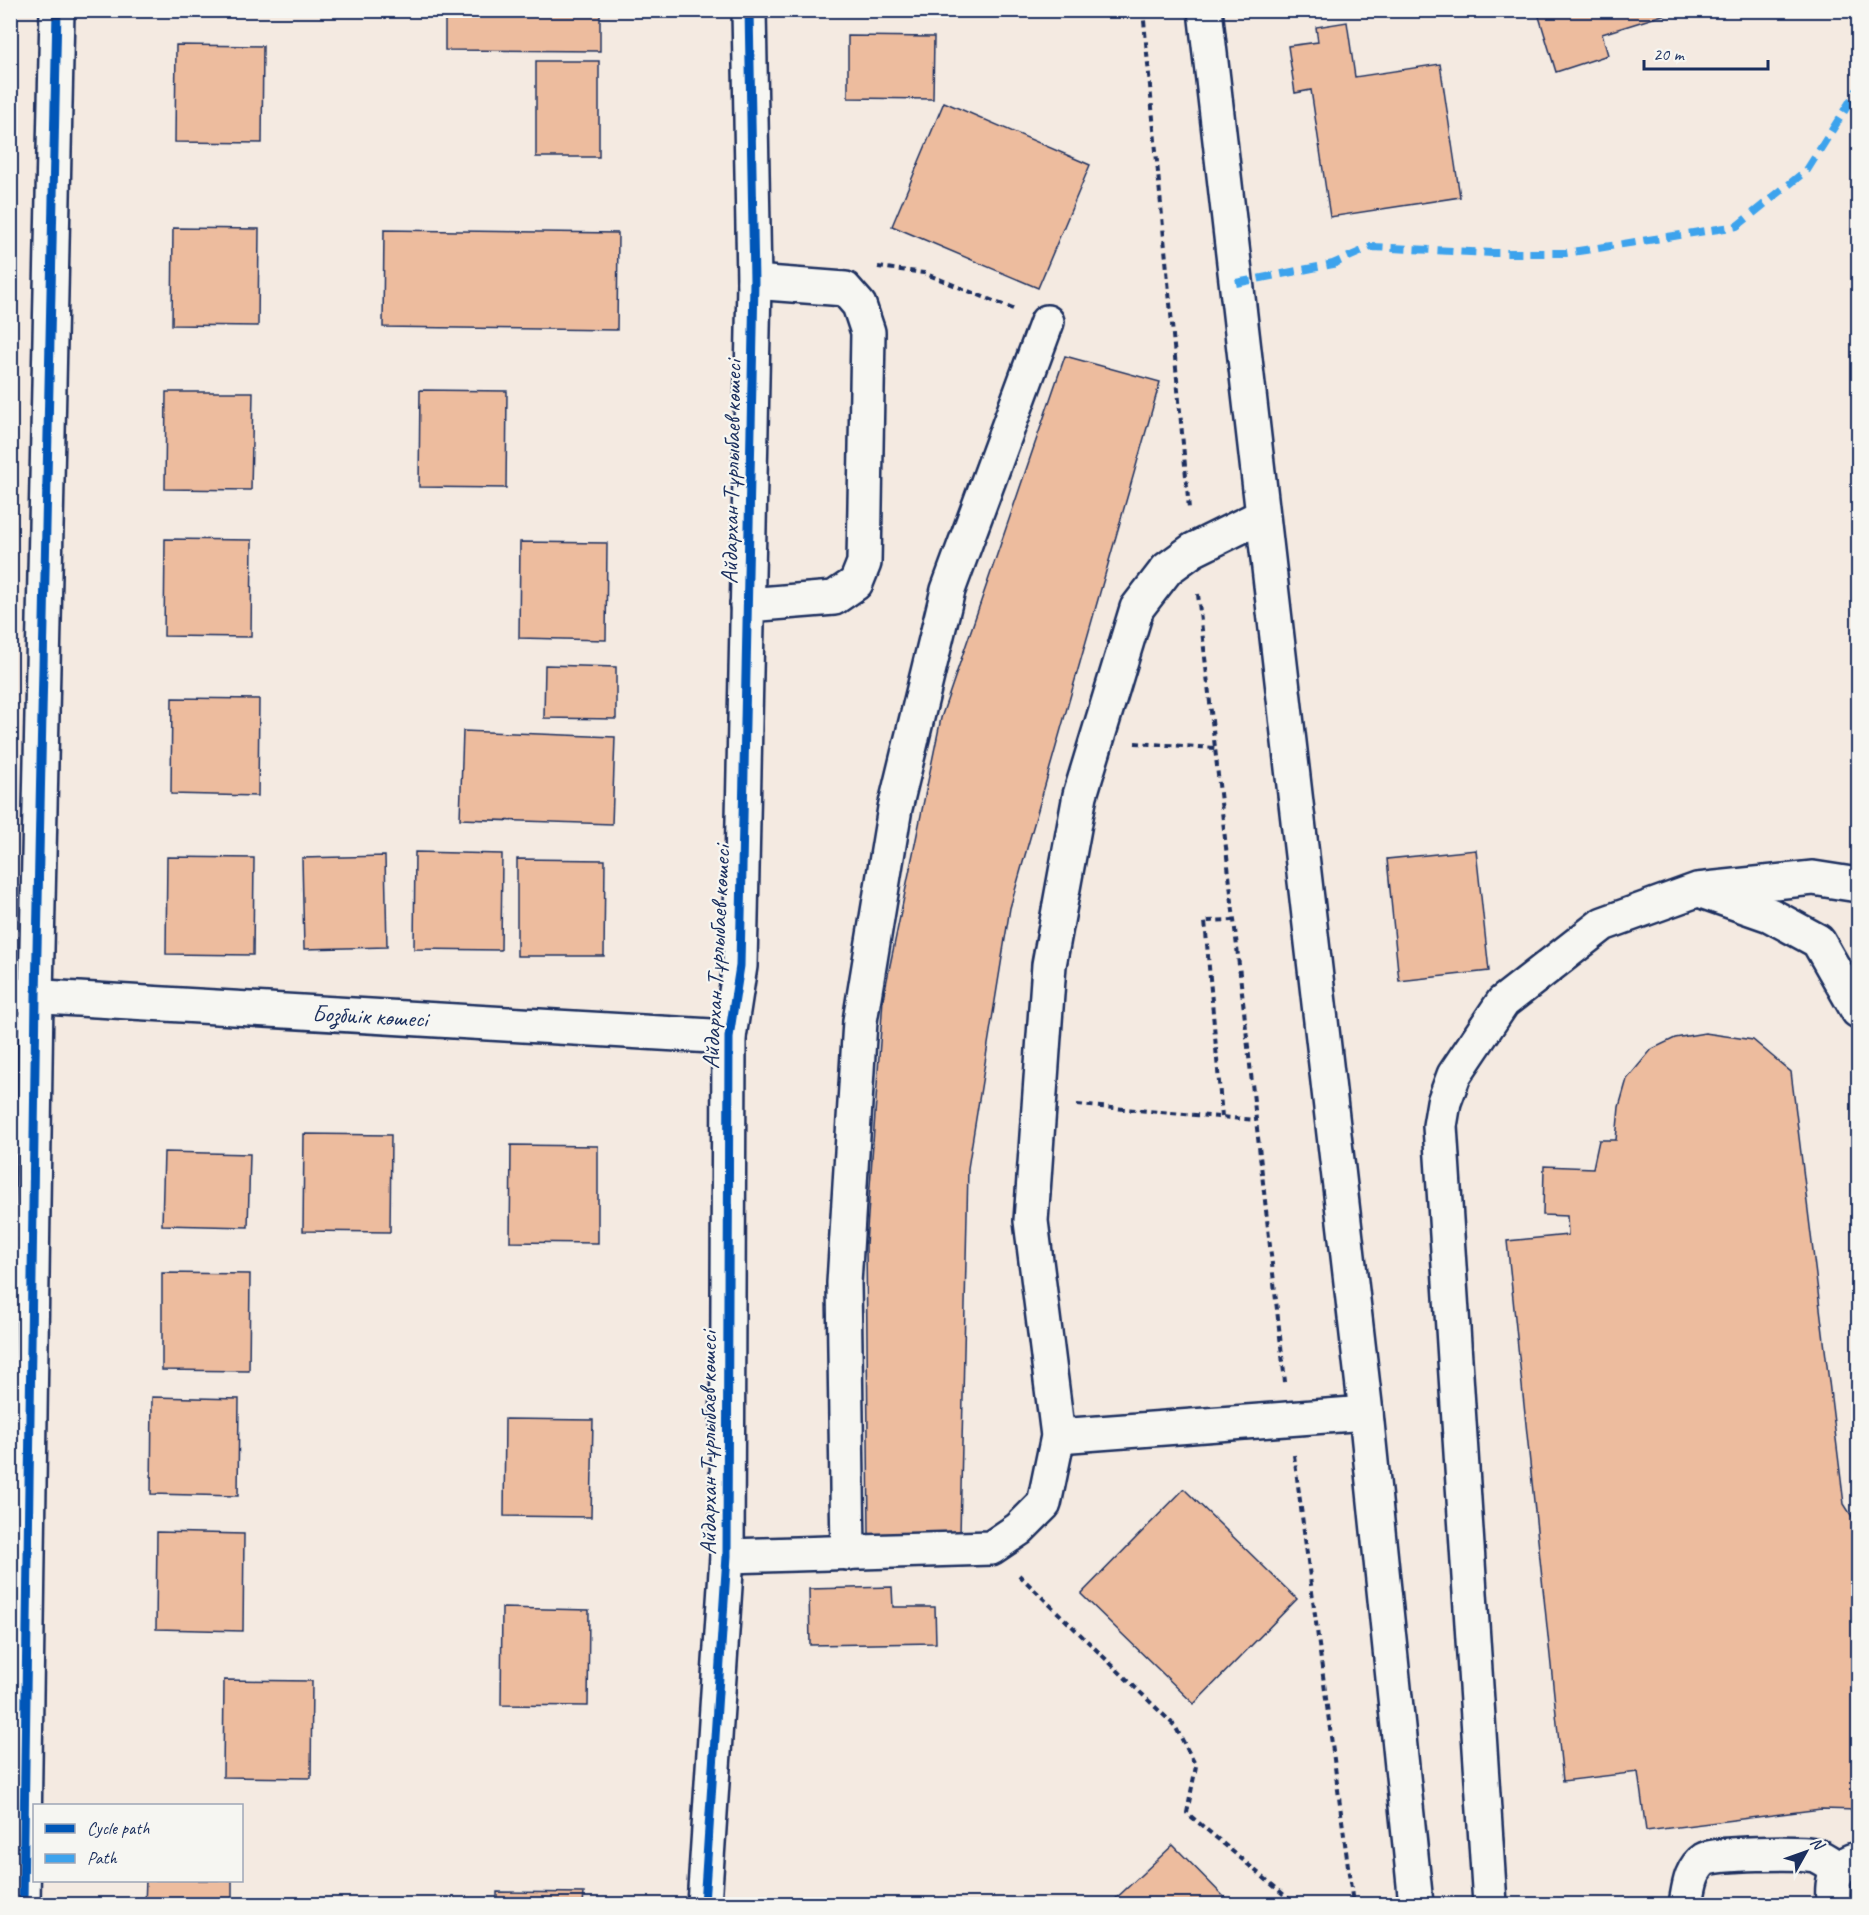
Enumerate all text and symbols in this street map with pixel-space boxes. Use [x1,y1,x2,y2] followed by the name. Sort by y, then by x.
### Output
[1644,33,1768,71] scale bar
[1653,43,1686,65] text: 20 m
[714,357,748,584] street label: Айдархан Тұрлыбаев көшесі
[695,842,737,1070] street label: Айдархан Тұрлыбаев көшесі
[311,998,431,1035] street label: Бозбиік көшесі
[693,1328,723,1555] street label: Айдархан Тұрлыбаев көшесі
[33,1804,243,1882] legend
[87,1817,150,1839] text: Cycle path
[1776,1822,1836,1882] north arrow
[1806,1833,1830,1856] text: N
[87,1847,117,1869] text: Path

